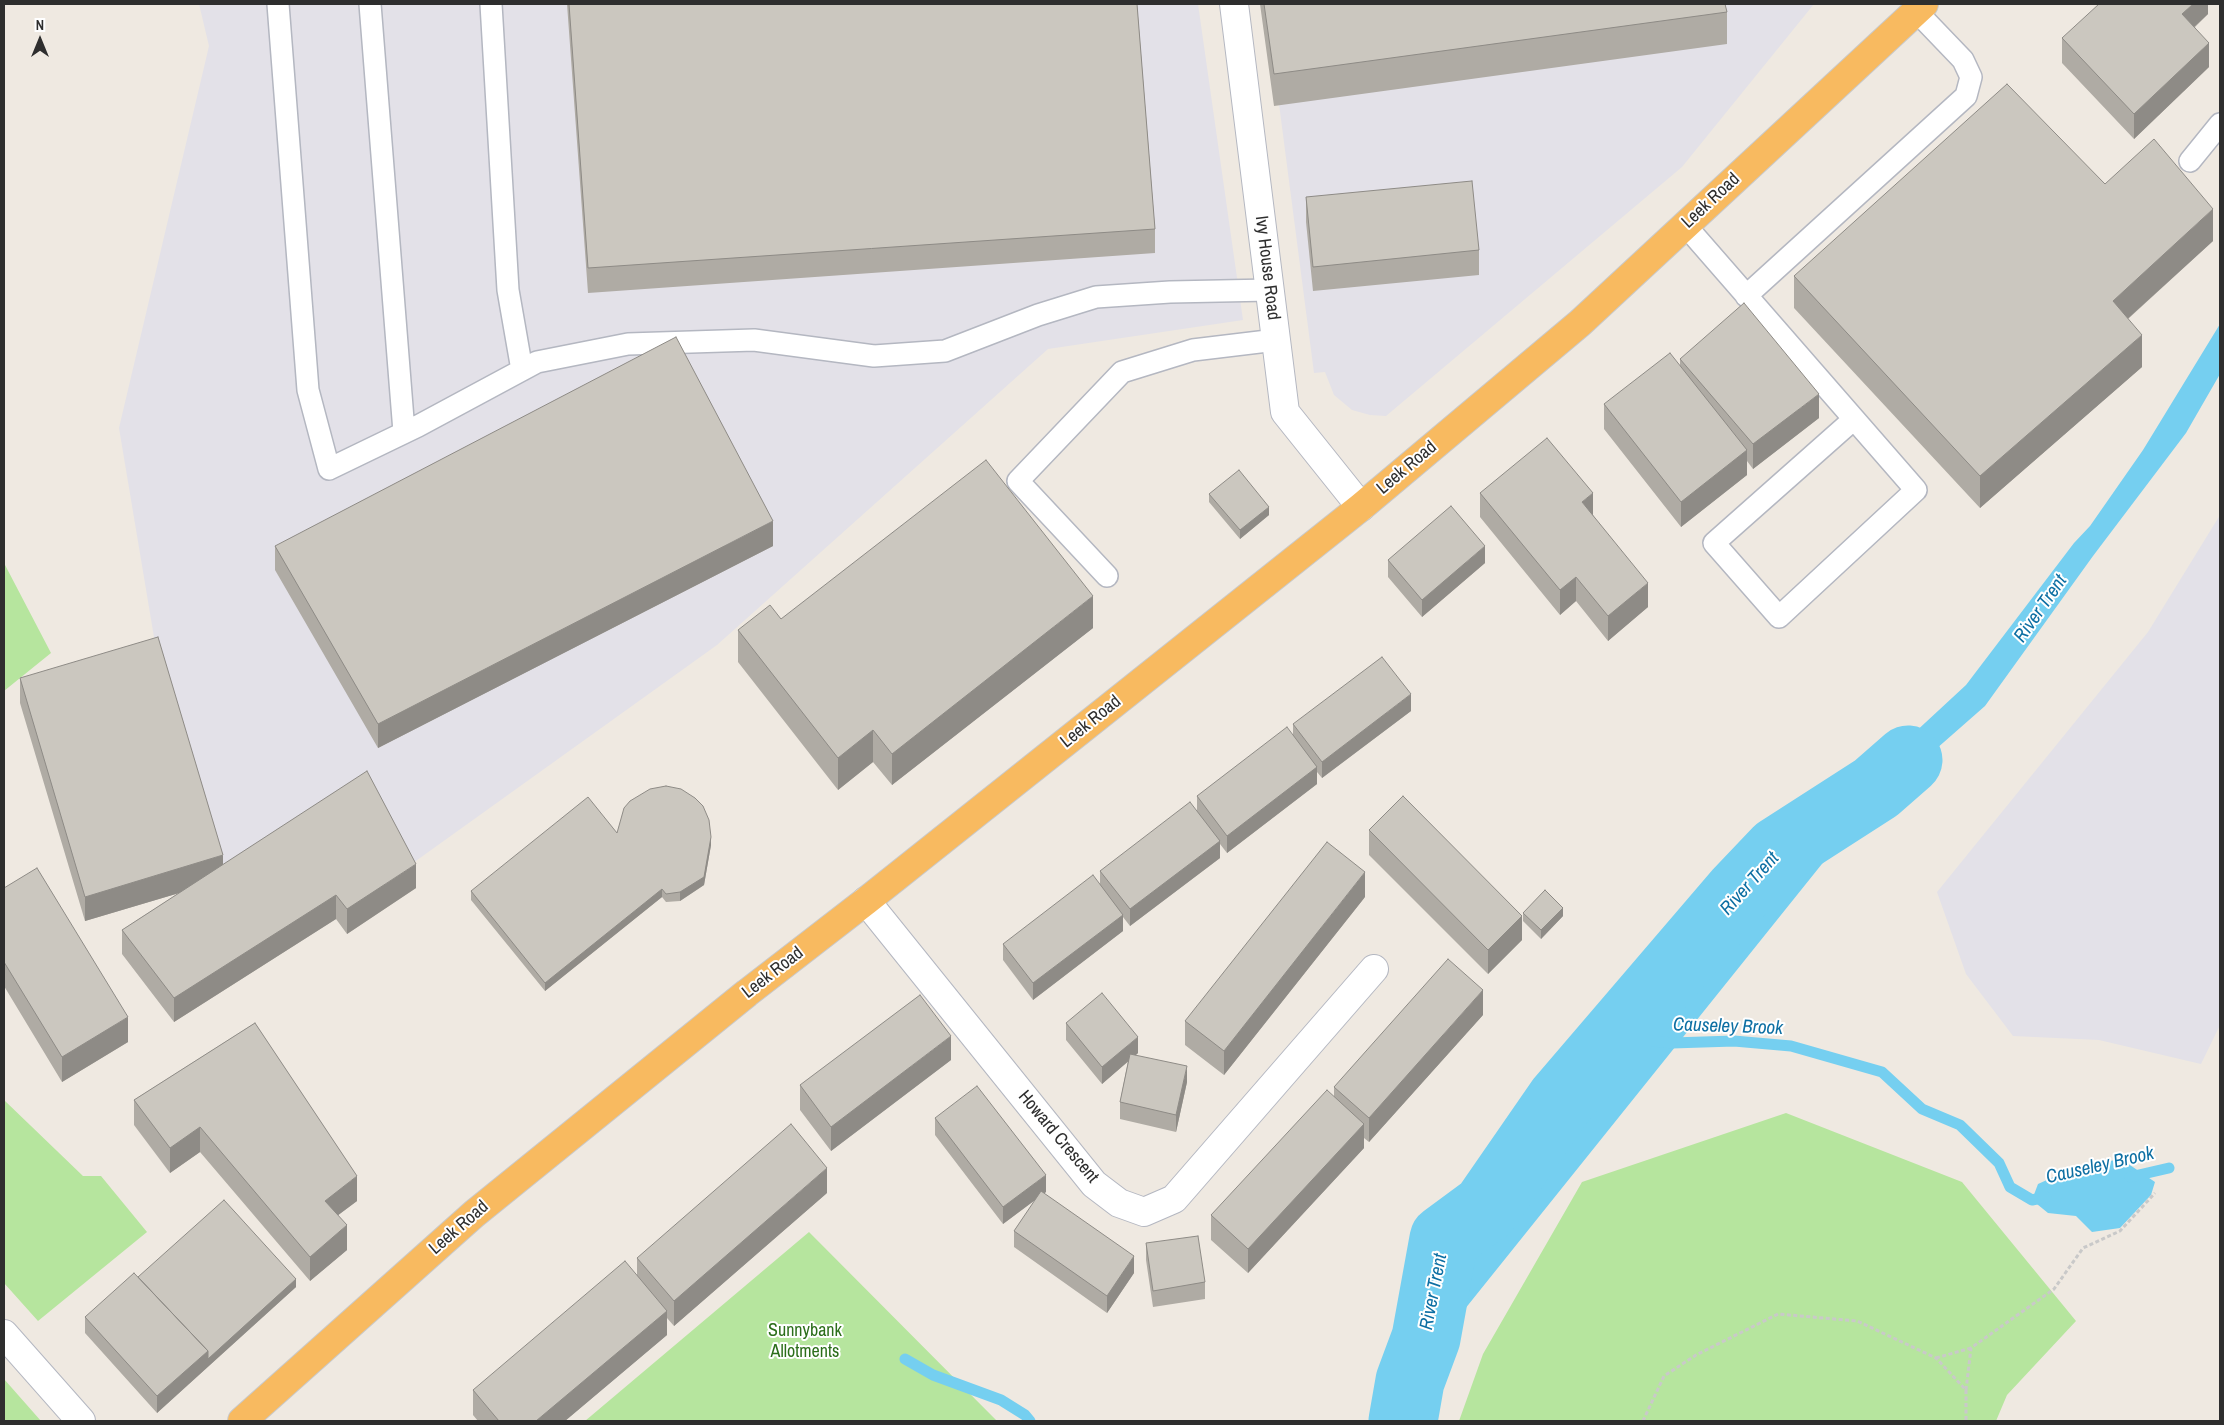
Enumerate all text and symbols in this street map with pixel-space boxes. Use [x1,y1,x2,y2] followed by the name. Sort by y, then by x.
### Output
[15,15,65,65] north arrow
[36,16,44,34] text: N
[1678,169,1744,233] street label: Leek Road
[1250,215,1284,321] street label: Ivy House Road
[1373,437,1441,499] street label: Leek Road
[2010,571,2072,647] water label: River Trent
[1056,691,1126,753] street label: Leek Road
[1716,848,1784,920] water label: River Trent
[738,943,808,1003] street label: Leek Road
[1673,1014,1783,1040] water label: Causeley Brook
[1013,1086,1103,1188] street label: Howard Crescent
[2044,1143,2156,1189] water label: Causeley Brook
[425,1196,493,1260] street label: Leek Road
[1415,1252,1453,1332] water label: River Trent
[768,1320,842,1362] park label: Sunnybank Allotments

